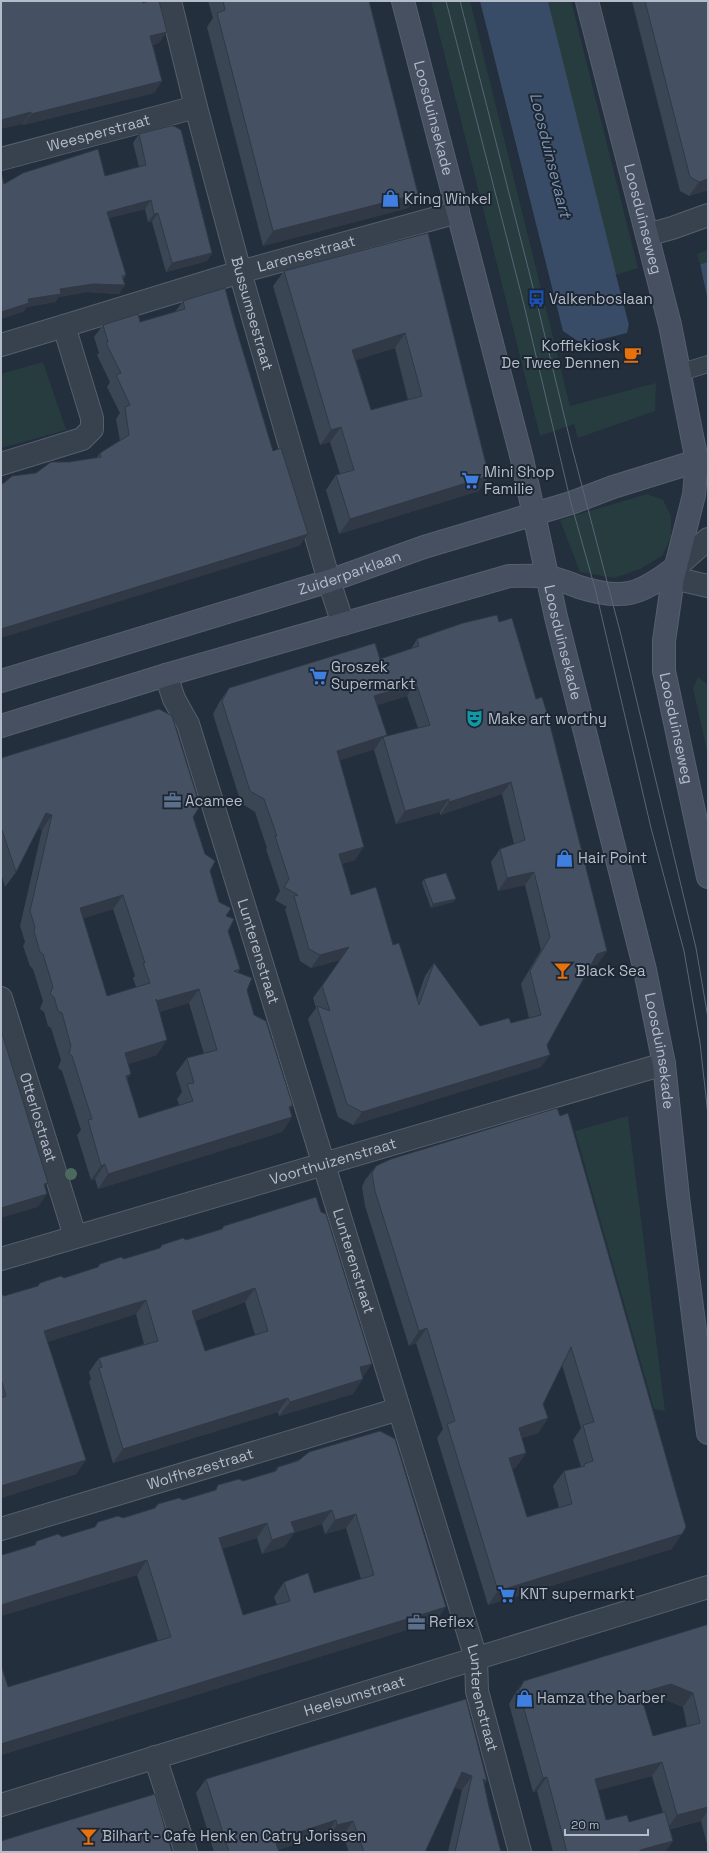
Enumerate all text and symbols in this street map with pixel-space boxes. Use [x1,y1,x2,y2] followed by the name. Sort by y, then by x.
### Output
[410,58,458,178] street label: Loosduinsekade
[525,90,577,222] water label: Loosduinsevaart
[45,110,152,155] street label: Weesperstraat
[620,162,667,276] street label: Loosduinseweg
[381,189,401,209] shop icon: Kring Winkel
[404,189,491,208] place label: Kring Winkel
[255,231,357,276] street label: Larensestraat
[227,254,278,372] street label: Bussumsestraat
[526,289,546,309] bus stop icon: Valkenboslaan
[549,289,653,308] place label: Valkenboslaan
[501,336,620,372] place label: Koffiekiosk De Twee Dennen
[623,345,643,365] cafe icon: Koffiekiosk De Twee Dennen
[484,462,555,498] place label: Mini Shop Familie
[461,471,481,491] supermarket icon: Mini Shop Familie
[296,546,404,599] street label: Zuiderparklaan
[540,583,587,702] street label: Loosduinsekade
[331,657,416,693] place label: Groszek Supermarkt
[308,666,328,686] supermarket icon: Groszek Supermarkt
[656,671,698,786] street label: Loosduinseweg
[465,709,485,729] theatre icon: Make art worthy
[488,709,607,728] place label: Make art worthy
[162,791,182,811] office icon: Acamee
[185,791,243,810] place label: Acamee
[555,848,575,868] shop icon: Hair Point
[578,848,647,867] place label: Hair Point
[233,896,284,1006] street label: Lunterenstraat
[553,961,573,981] bar icon: Black Sea
[576,961,646,980] place label: Black Sea
[641,991,679,1110] street label: Loosduinsekade
[16,1070,62,1165] street label: Otterlostraat
[267,1133,398,1189] street label: Voorthuizenstraat
[329,1206,379,1316] street label: Lunterenstraat
[144,1443,256,1494] street label: Wolfhezestraat
[497,1584,517,1604] supermarket icon: KNT supermarkt
[520,1584,635,1603] place label: KNT supermarkt
[406,1612,426,1632] office icon: Reflex
[429,1612,474,1631] place label: Reflex
[463,1642,503,1753] street label: Lunterenstraat
[301,1671,408,1720] street label: Heelsumstraat
[514,1688,534,1708] shop icon: Hamza the barber
[537,1688,666,1707] place label: Hamza the barber
[565,1811,648,1837] scale bar
[571,1817,599,1833] text: 20 m
[79,1826,99,1846] bar icon: Bilhart - Cafe Henk en Catry Jorissen
[102,1826,366,1845] place label: Bilhart - Cafe Henk en Catry Jorissen

